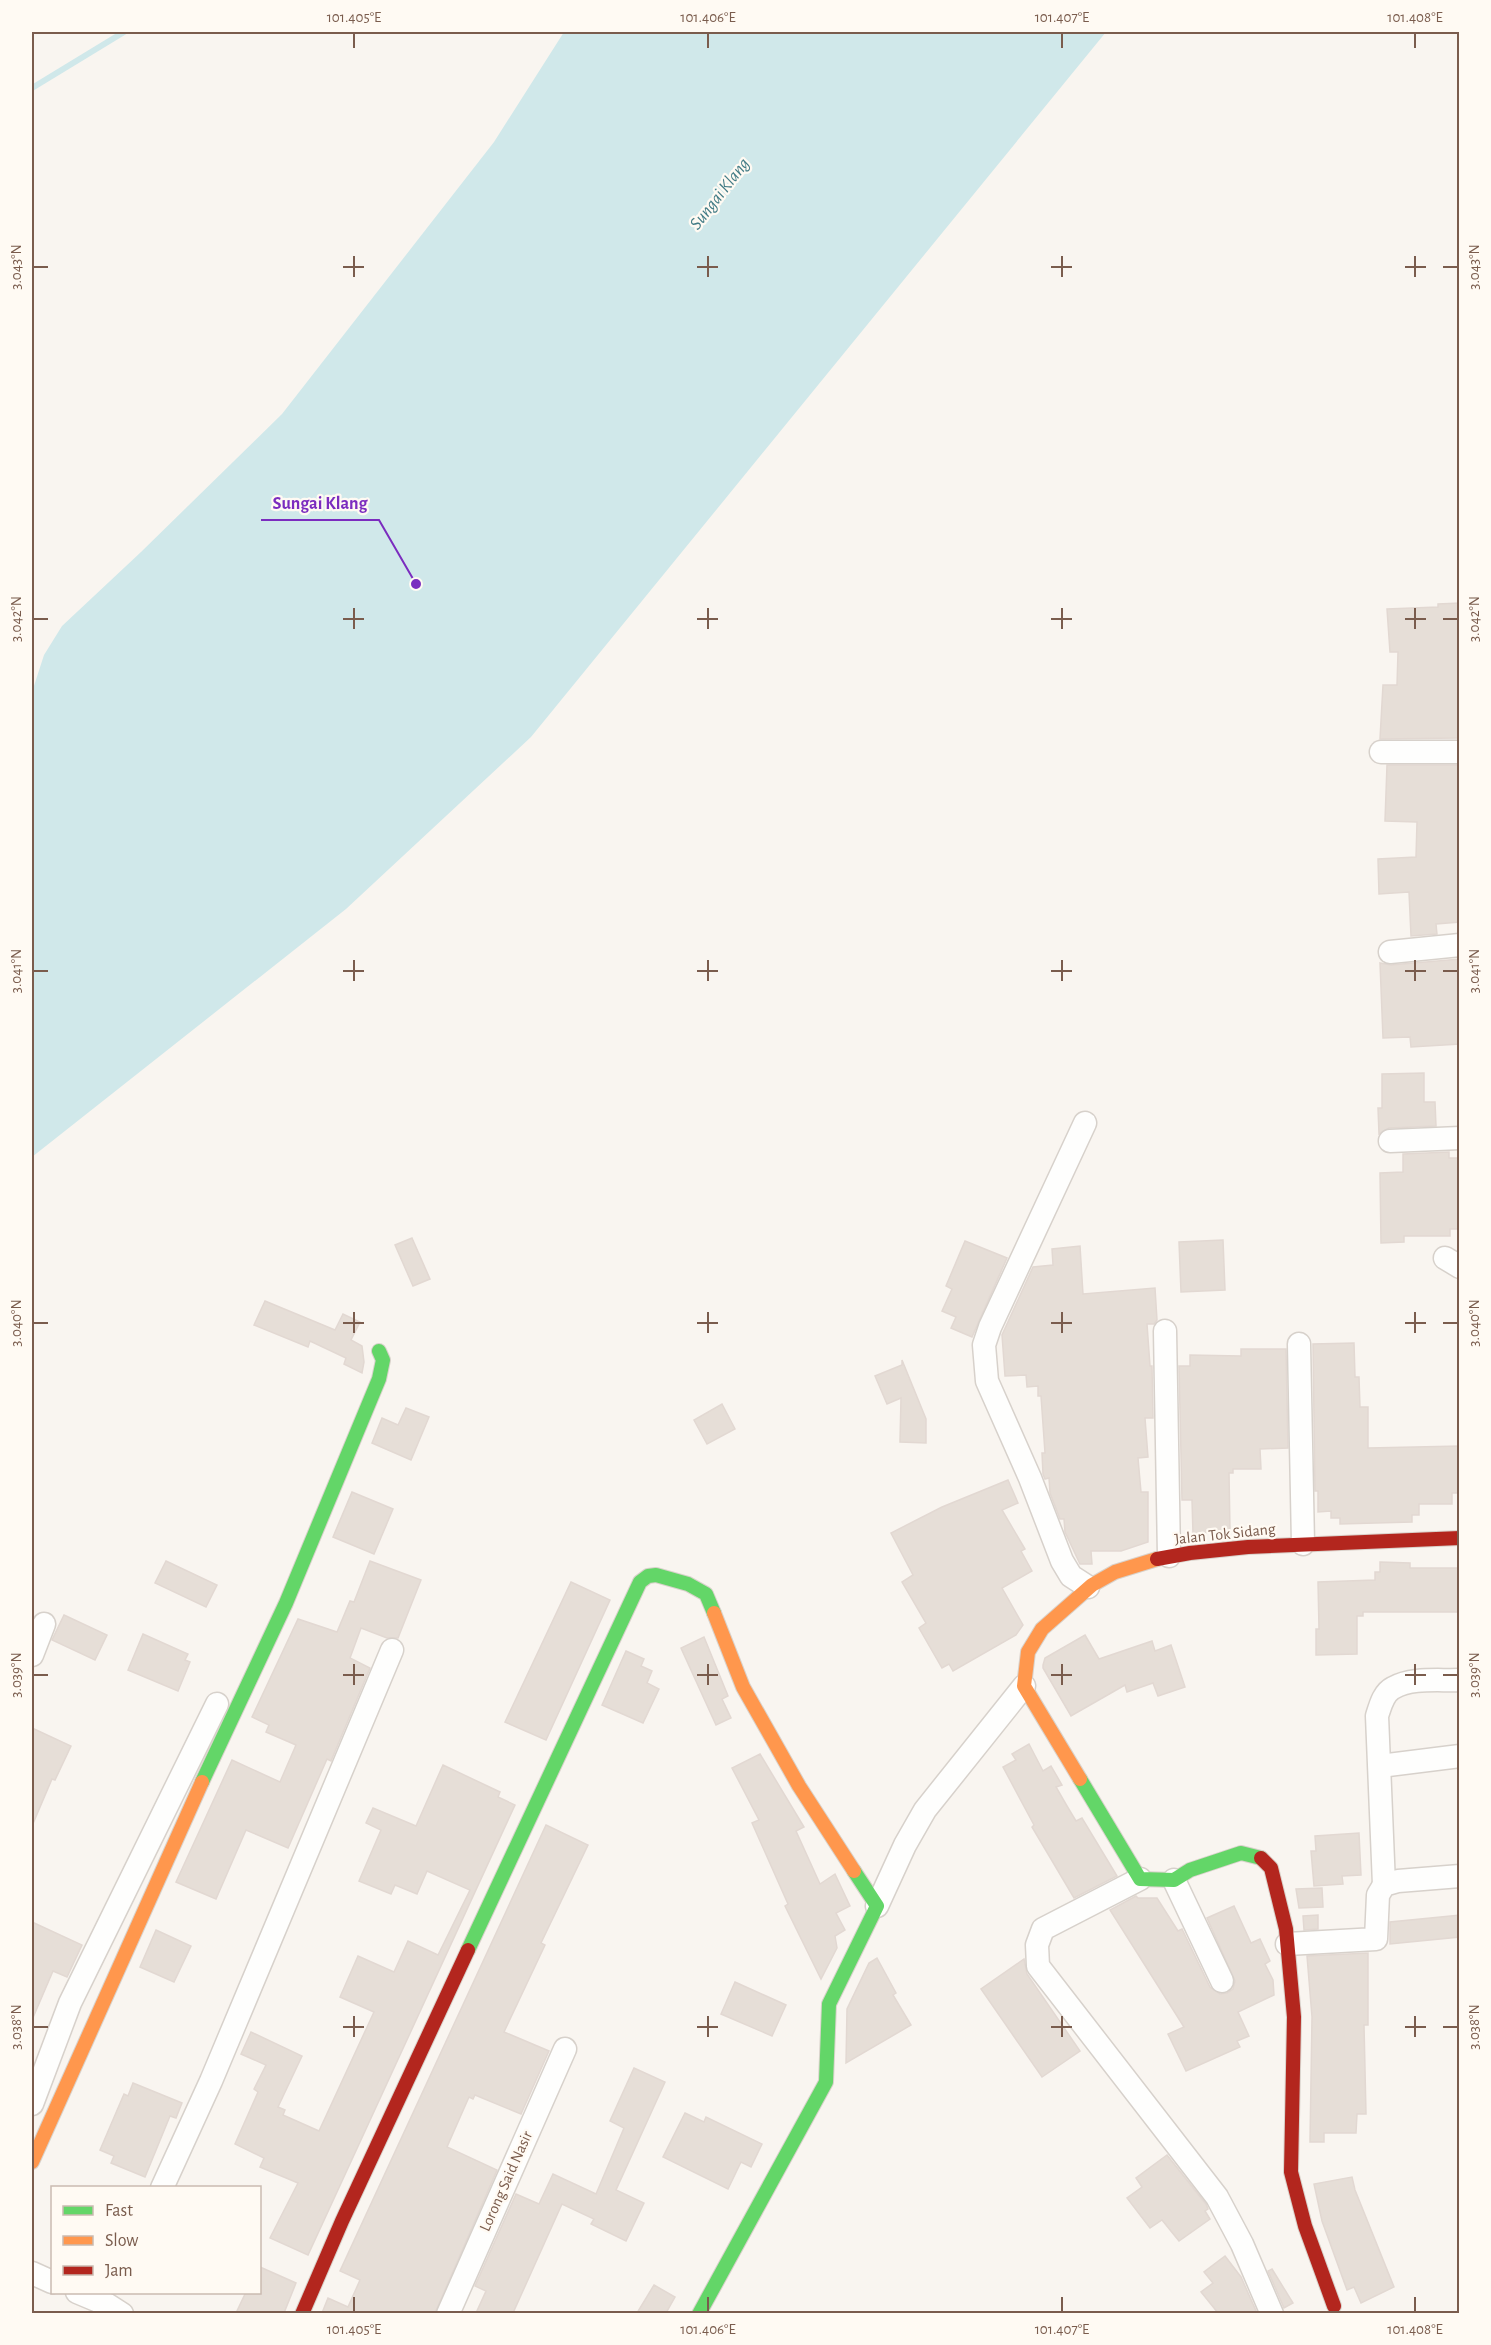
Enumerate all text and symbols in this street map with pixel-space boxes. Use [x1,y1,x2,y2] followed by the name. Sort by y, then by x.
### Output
[327,10,381,25] text: 101.405°E
[680,10,736,25] text: 101.406°E
[1035,10,1089,25] text: 101.407°E
[1387,10,1443,25] text: 101.408°E
[687,155,753,233] water label: Sungai Klang
[9,244,24,290] text: 3.043°N
[1467,244,1482,290] text: 3.043°N
[261,484,379,520] callout: Sungai Klang
[273,495,368,513] text: Sungai Klang
[9,596,24,642] text: 3.042°N
[1467,596,1482,642] text: 3.042°N
[9,949,24,993] text: 3.041°N
[1467,949,1482,993] text: 3.041°N
[9,1299,24,1347] text: 3.040°N
[1467,1299,1482,1347] text: 3.040°N
[1174,1521,1277,1547] street label: Jalan Tok Sidang
[9,1652,24,1698] text: 3.039°N
[1467,1652,1482,1698] text: 3.039°N
[9,2004,24,2050] text: 3.038°N
[1467,2004,1482,2050] text: 3.038°N
[477,2128,536,2234] street label: Lorong Said Nasir
[51,2186,261,2294] legend
[105,2202,133,2220] text: Fast
[105,2232,138,2250] text: Slow
[105,2262,133,2280] text: Jam
[327,2322,381,2337] text: 101.405°E
[680,2322,736,2337] text: 101.406°E
[1035,2322,1089,2337] text: 101.407°E
[1387,2322,1443,2337] text: 101.408°E

